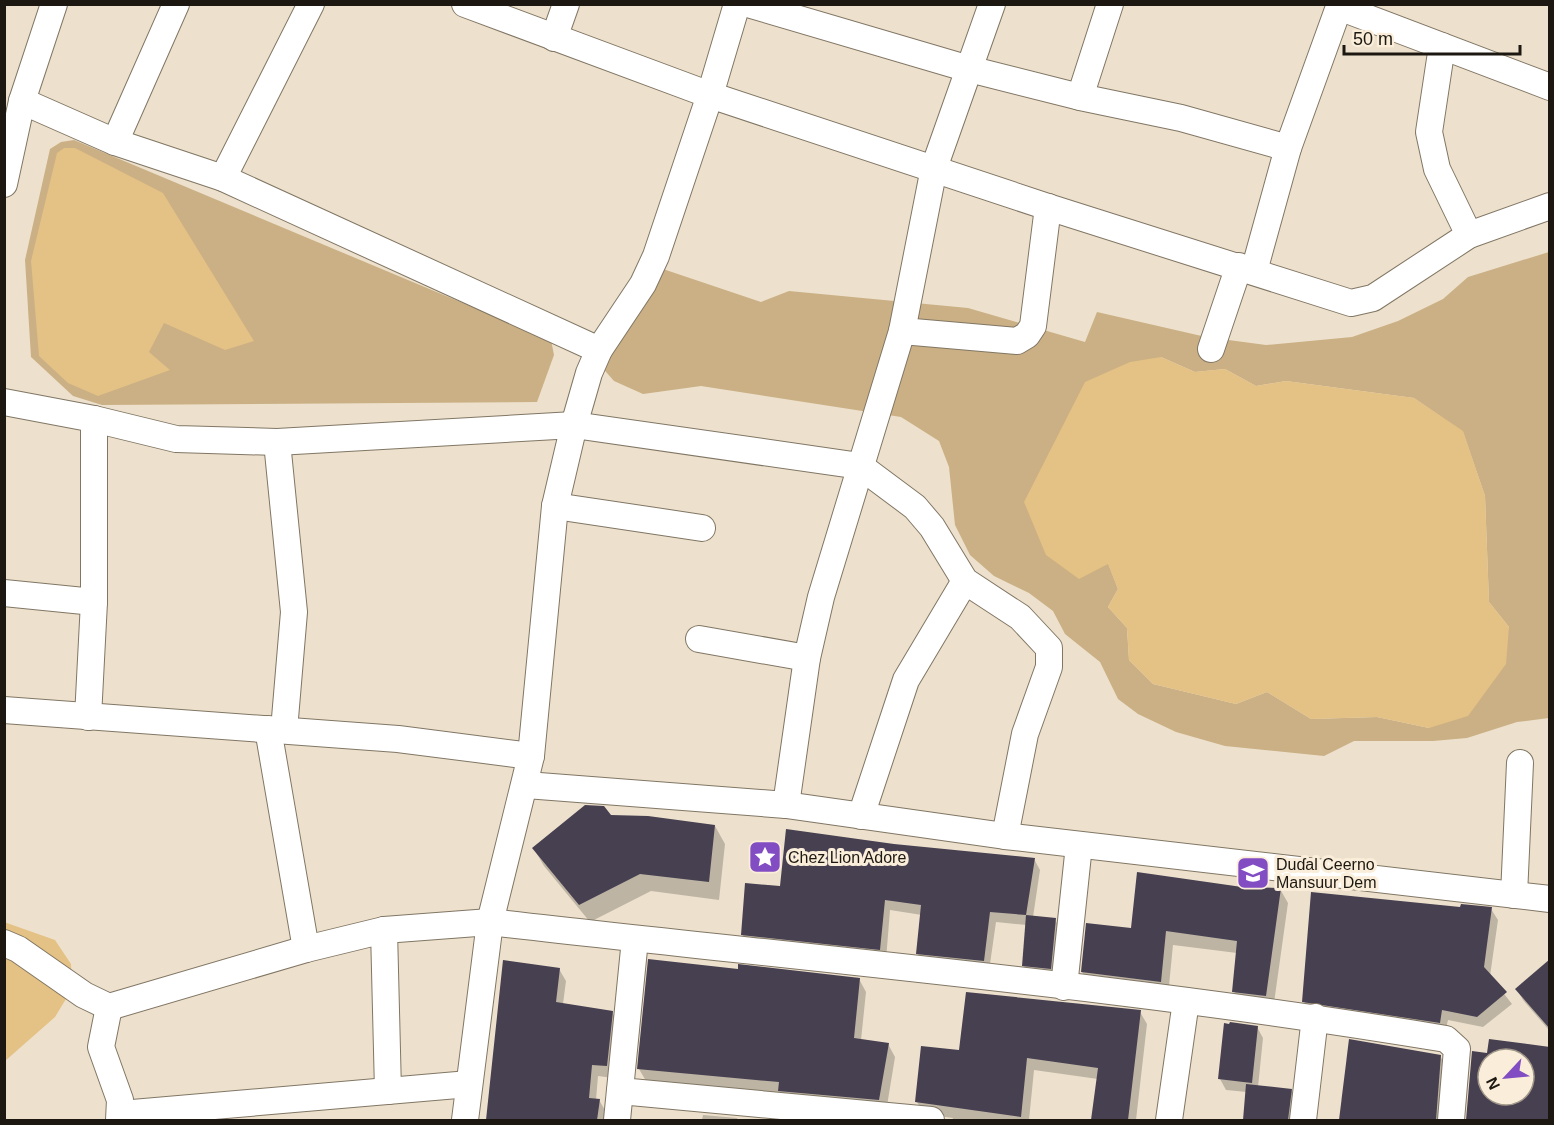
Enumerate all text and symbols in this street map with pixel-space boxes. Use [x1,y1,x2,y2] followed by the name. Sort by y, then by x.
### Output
[1344,18,1520,56] scale bar
[1353,29,1393,49] text: 50 m
[747,839,783,875] place icon: Chez Lion Adore
[788,849,906,866] place label: Chez Lion Adore
[1235,855,1271,891] school or university icon: Duɗal Ceerno Mansuur Dem
[1276,856,1376,891] place label: Duɗal Ceerno Mansuur Dem
[1476,1047,1536,1107] north arrow
[1483,1074,1503,1092] text: N

